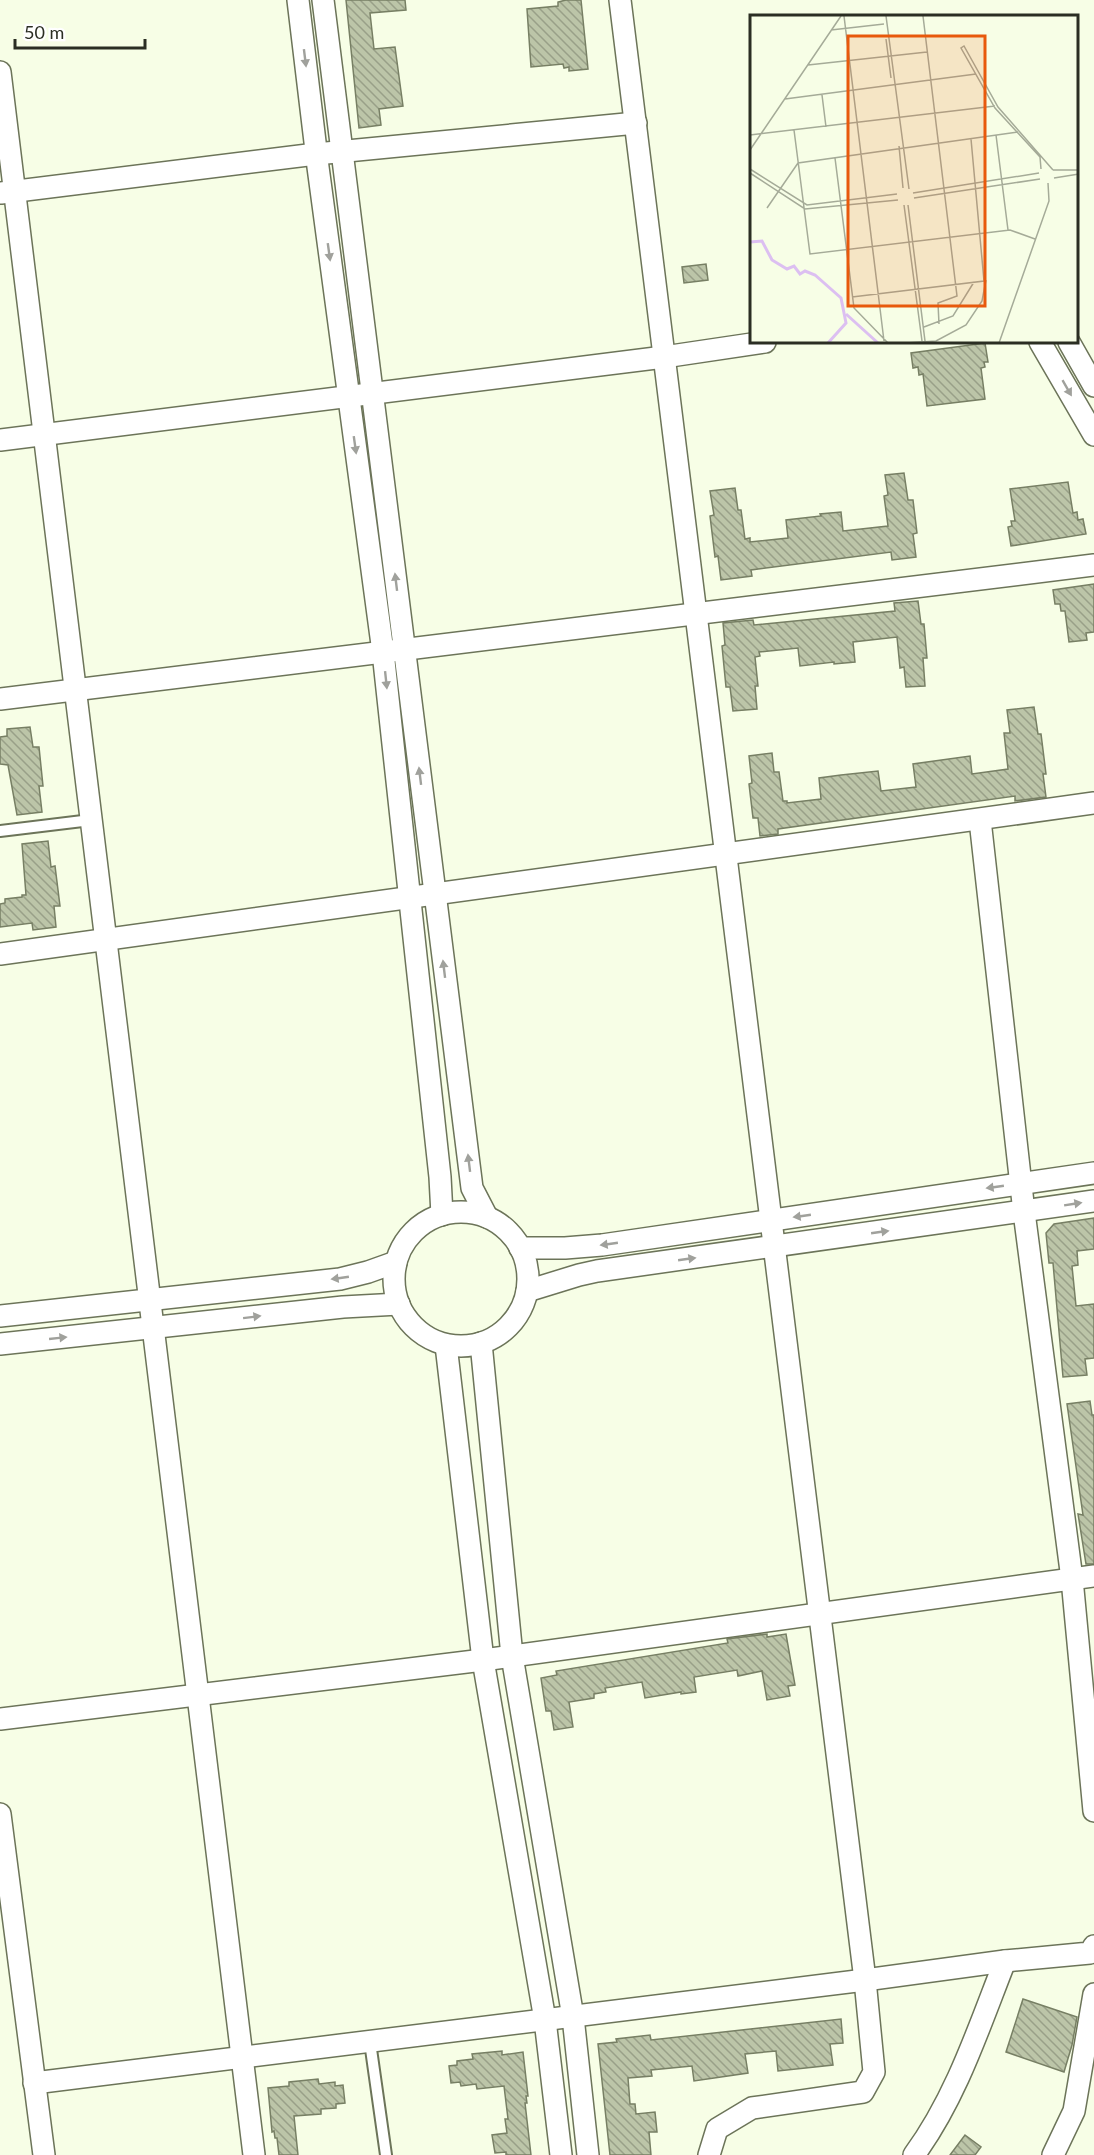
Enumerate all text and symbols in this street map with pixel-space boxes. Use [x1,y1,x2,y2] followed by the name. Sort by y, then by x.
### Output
[15,12,146,50] scale bar
[750,15,1079,344] inset map
[24,21,64,43] text: 50 m
[300,49,310,68] one-way arrow
[324,242,334,261] one-way arrow
[1062,380,1072,397] one-way arrow
[350,435,360,454] one-way arrow
[391,572,401,591] one-way arrow
[381,670,391,689] one-way arrow
[416,766,425,785] one-way arrow
[440,959,449,978] one-way arrow
[464,1153,473,1172] one-way arrow
[985,1183,1004,1192] one-way arrow
[1064,1199,1083,1208] one-way arrow
[792,1211,811,1220] one-way arrow
[871,1228,890,1237] one-way arrow
[599,1239,618,1248] one-way arrow
[678,1255,697,1264] one-way arrow
[330,1274,349,1283] one-way arrow
[243,1312,262,1322] one-way arrow
[49,1333,68,1343] one-way arrow

